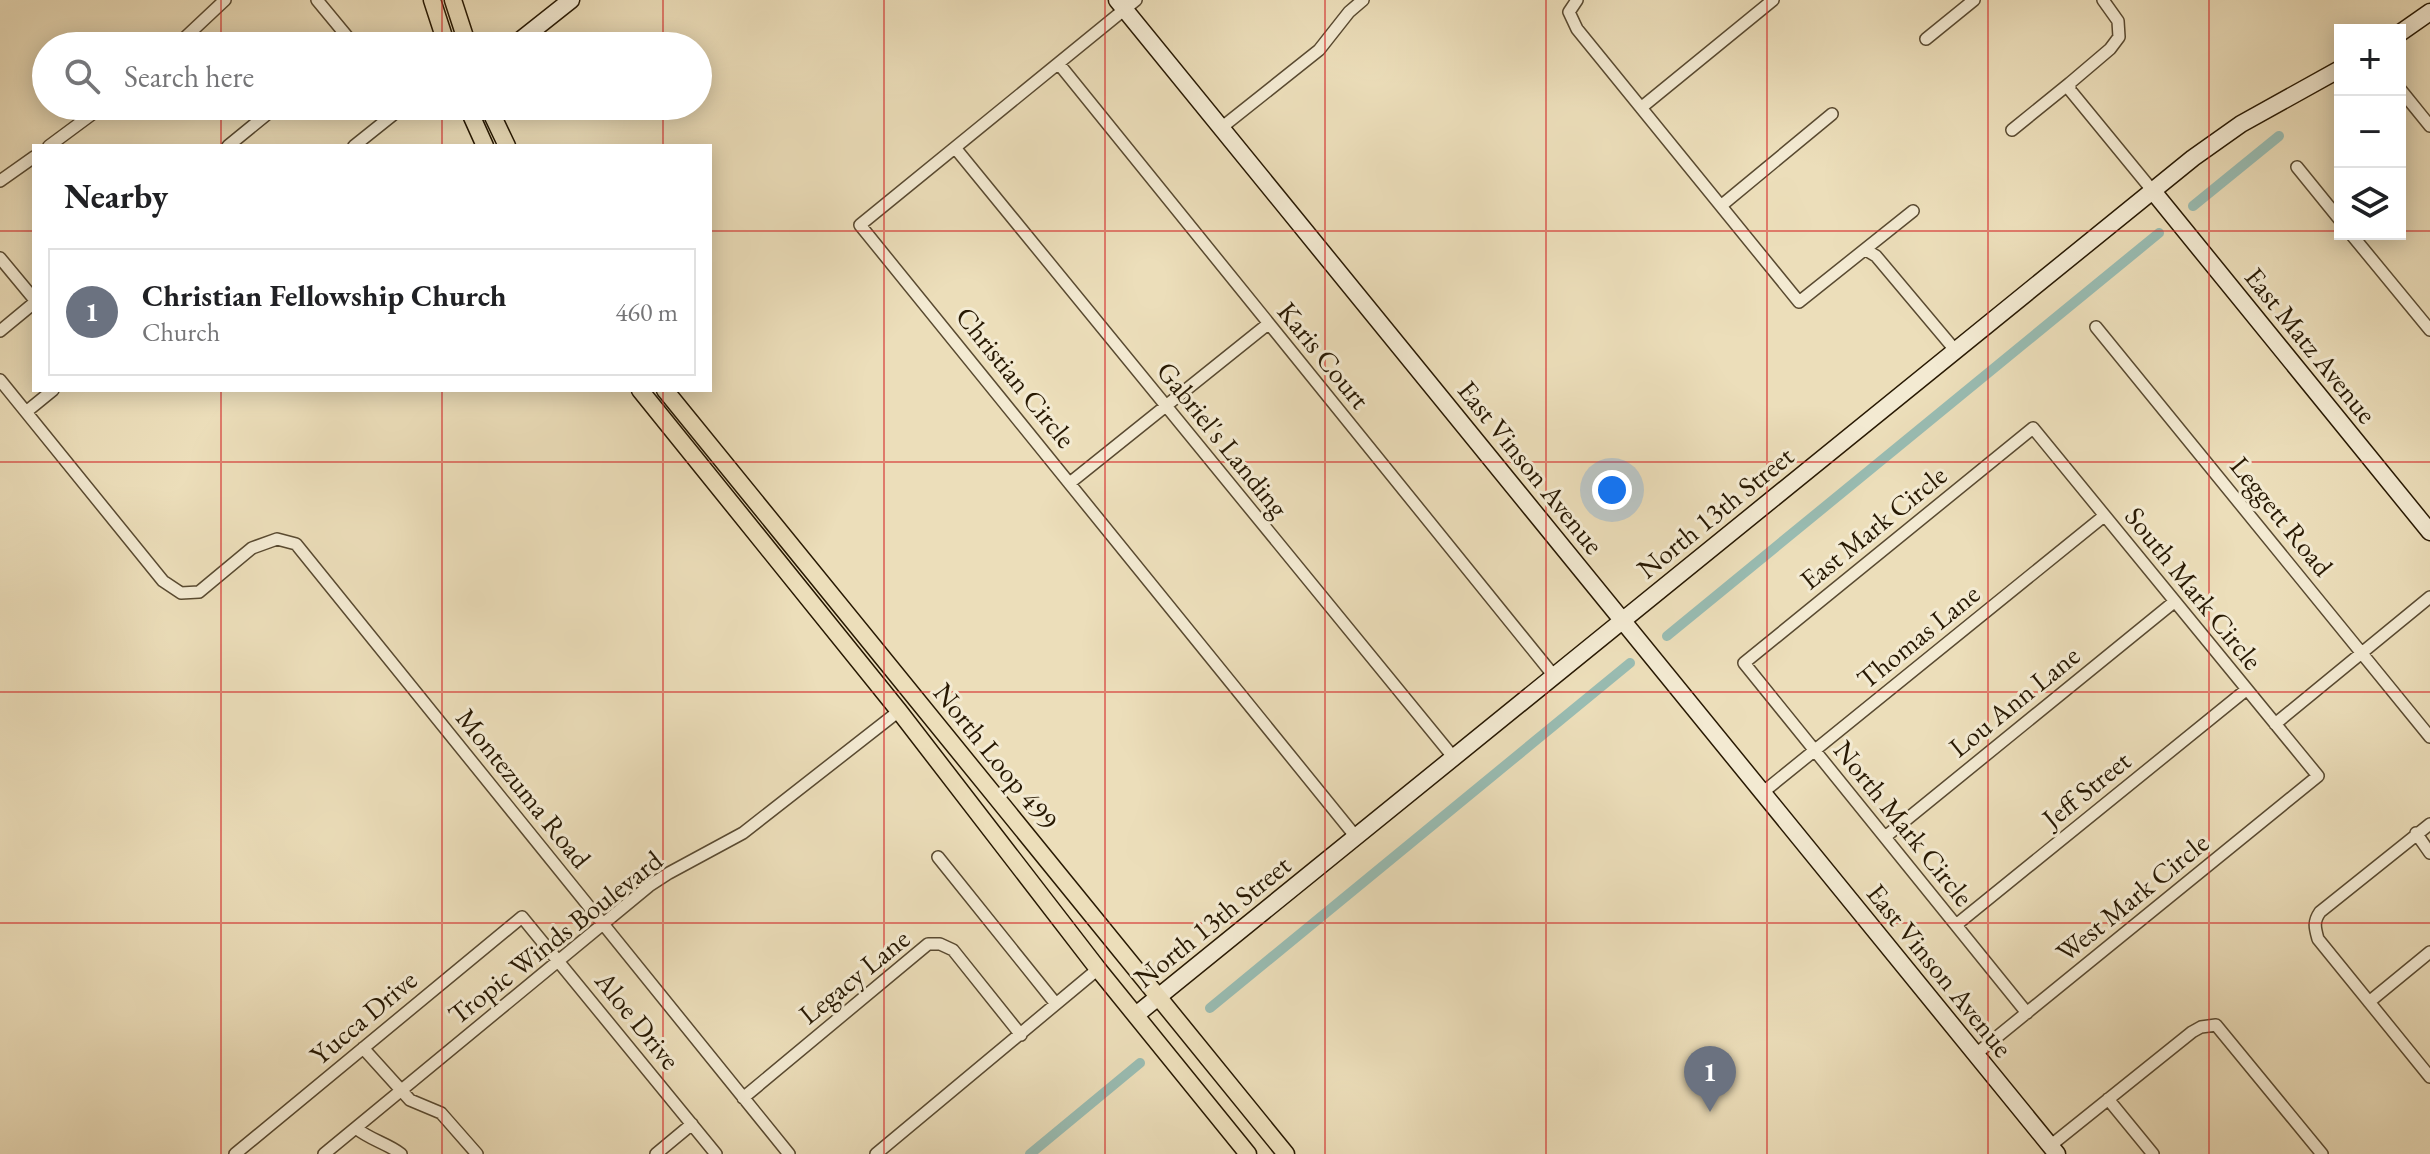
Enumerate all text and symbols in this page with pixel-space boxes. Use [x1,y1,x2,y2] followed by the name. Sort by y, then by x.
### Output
[2334,24,2406,240] map controls
[2334,24,2406,96] button: +
[32,32,712,120] search box
[60,54,104,98] icon: search
[124,57,254,96] text: Search here
[2334,96,2406,168] button: −
[2334,168,2406,240] button: layers
[64,174,168,218] text: Nearby
[2237,260,2385,431] street label: East Matz Avenue
[142,276,507,315] text: Christian Fellowship Church
[1270,294,1378,416] street label: Karis Court
[85,295,99,329] text: 1
[615,295,678,329] text: 460 m
[948,299,1084,455] street label: Christian Circle
[142,315,220,349] text: Church
[1149,354,1297,525] street label: Gabriel's Landing
[1450,373,1612,561] street label: East Vinson Avenue
[1629,438,1801,586] street label: North 13th Street
[2223,449,2342,584] street label: Leggett Road
[1792,457,1954,597] street label: East Mark Circle
[1592,470,1632,510] your location
[2117,499,2271,677] street label: South Mark Circle
[1849,575,1987,697] street label: Thomas Lane
[1941,637,2087,765] street label: Lou Ann Lane
[926,675,1066,837] street label: North Loop 499
[448,701,600,876] street label: Montezuma Road
[1826,733,1982,913] street label: North Mark Circle
[2033,742,2138,837] street label: Jeff Street
[2048,824,2216,970] street label: West Mark Circle
[441,842,670,1032] street label: Tropic Winds Boulevard
[1126,847,1298,995] street label: North 13th Street
[1859,876,2021,1064] street label: East Vinson Avenue
[791,920,917,1032] street label: Legacy Lane
[302,962,424,1072] street label: Yucca Drive
[587,963,689,1077] street label: Aloe Drive
[1684,1046,1736,1112] pin: 1

